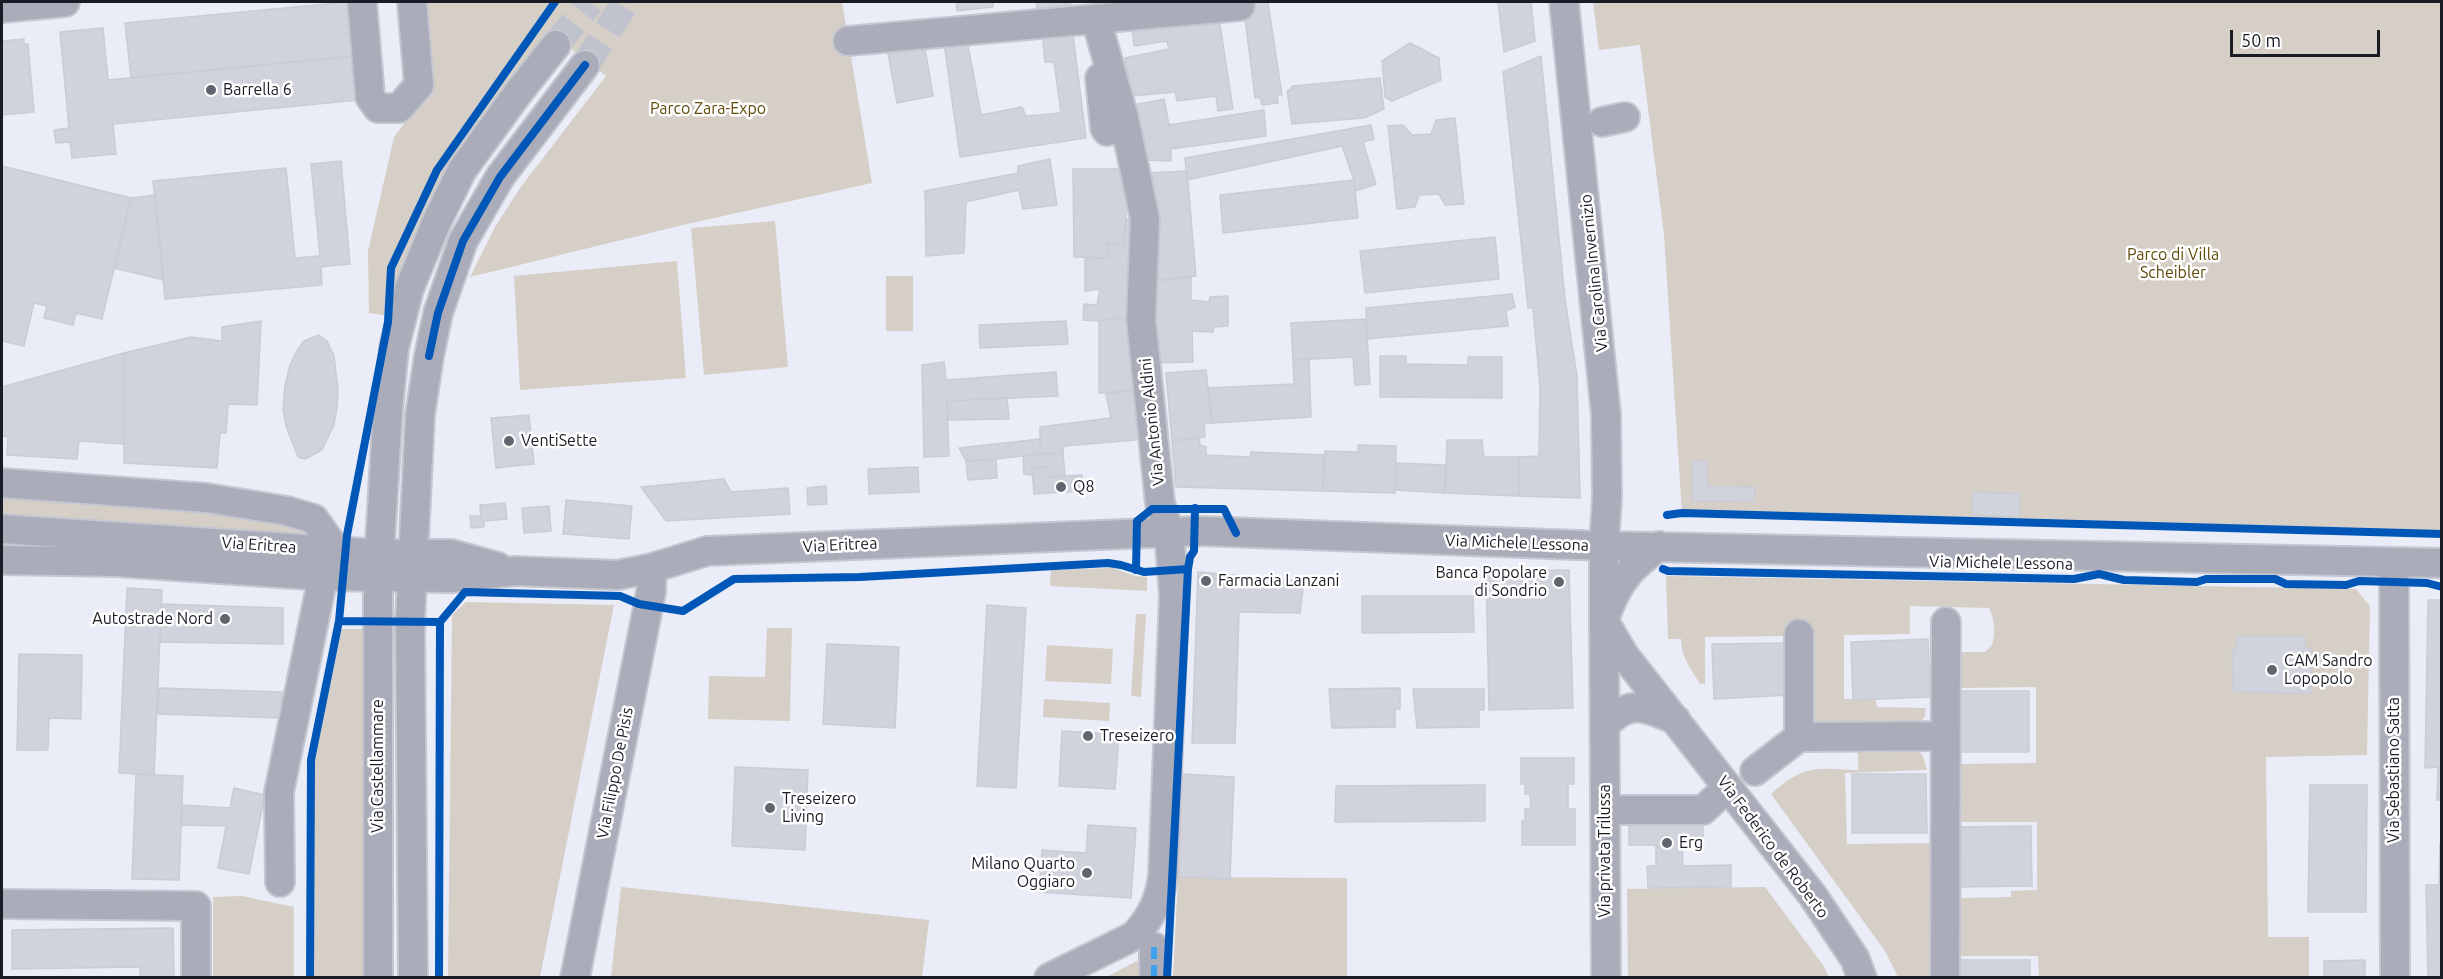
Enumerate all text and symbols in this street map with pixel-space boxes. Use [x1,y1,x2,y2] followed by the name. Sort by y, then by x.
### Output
[2233,18,2383,56] scale bar
[2241,30,2281,50] text: 50 m
[223,80,292,100] place label: Barrella 6
[204,83,218,97] marker: Barrella 6
[650,99,766,119] park label: Parco Zara-Expo
[1576,193,1612,353] street label: Via Carolina Invernizio
[2127,245,2219,283] park label: Parco di Villa Scheibler
[1136,357,1168,487] street label: Via Antonio Aldini
[521,431,597,451] place label: VentiSette
[502,434,516,448] marker: VentiSette
[1073,477,1094,497] place label: Q8
[1054,480,1068,494] marker: Q8
[1445,531,1589,555] street label: Via Michele Lessona
[221,533,297,557] street label: Via Eritrea
[802,533,878,557] street label: Via Eritrea
[1929,552,2073,574] street label: Via Michele Lessona
[1435,563,1547,601] place label: Banca Popolare di Sondrio
[1218,571,1339,591] place label: Farmacia Lanzani
[1199,574,1213,588] marker: Farmacia Lanzani
[1552,575,1566,589] marker: Banca Popolare di Sondrio
[92,609,213,629] place label: Autostrade Nord
[218,612,232,626] marker: Autostrade Nord
[2284,651,2373,689] place label: CAM Sandro Lopopolo
[2265,663,2279,677] marker: CAM Sandro Lopopolo
[2384,697,2404,843] street label: Via Sebastiano Satta
[368,699,388,833] street label: Via Castellammare
[593,706,637,840] street label: Via Filippo De Pisis
[1100,726,1174,746] place label: Treseizero
[1081,729,1095,743] marker: Treseizero
[1713,772,1833,922] street label: Via Federico de Roberto
[1595,784,1615,918] street label: Via privata Trilussa
[782,789,856,827] place label: Treseizero Living
[763,801,777,815] marker: Treseizero Living
[1679,833,1703,853] place label: Erg
[1660,836,1674,850] marker: Erg
[971,854,1075,892] place label: Milano Quarto Oggiaro
[1080,866,1094,880] marker: Milano Quarto Oggiaro

